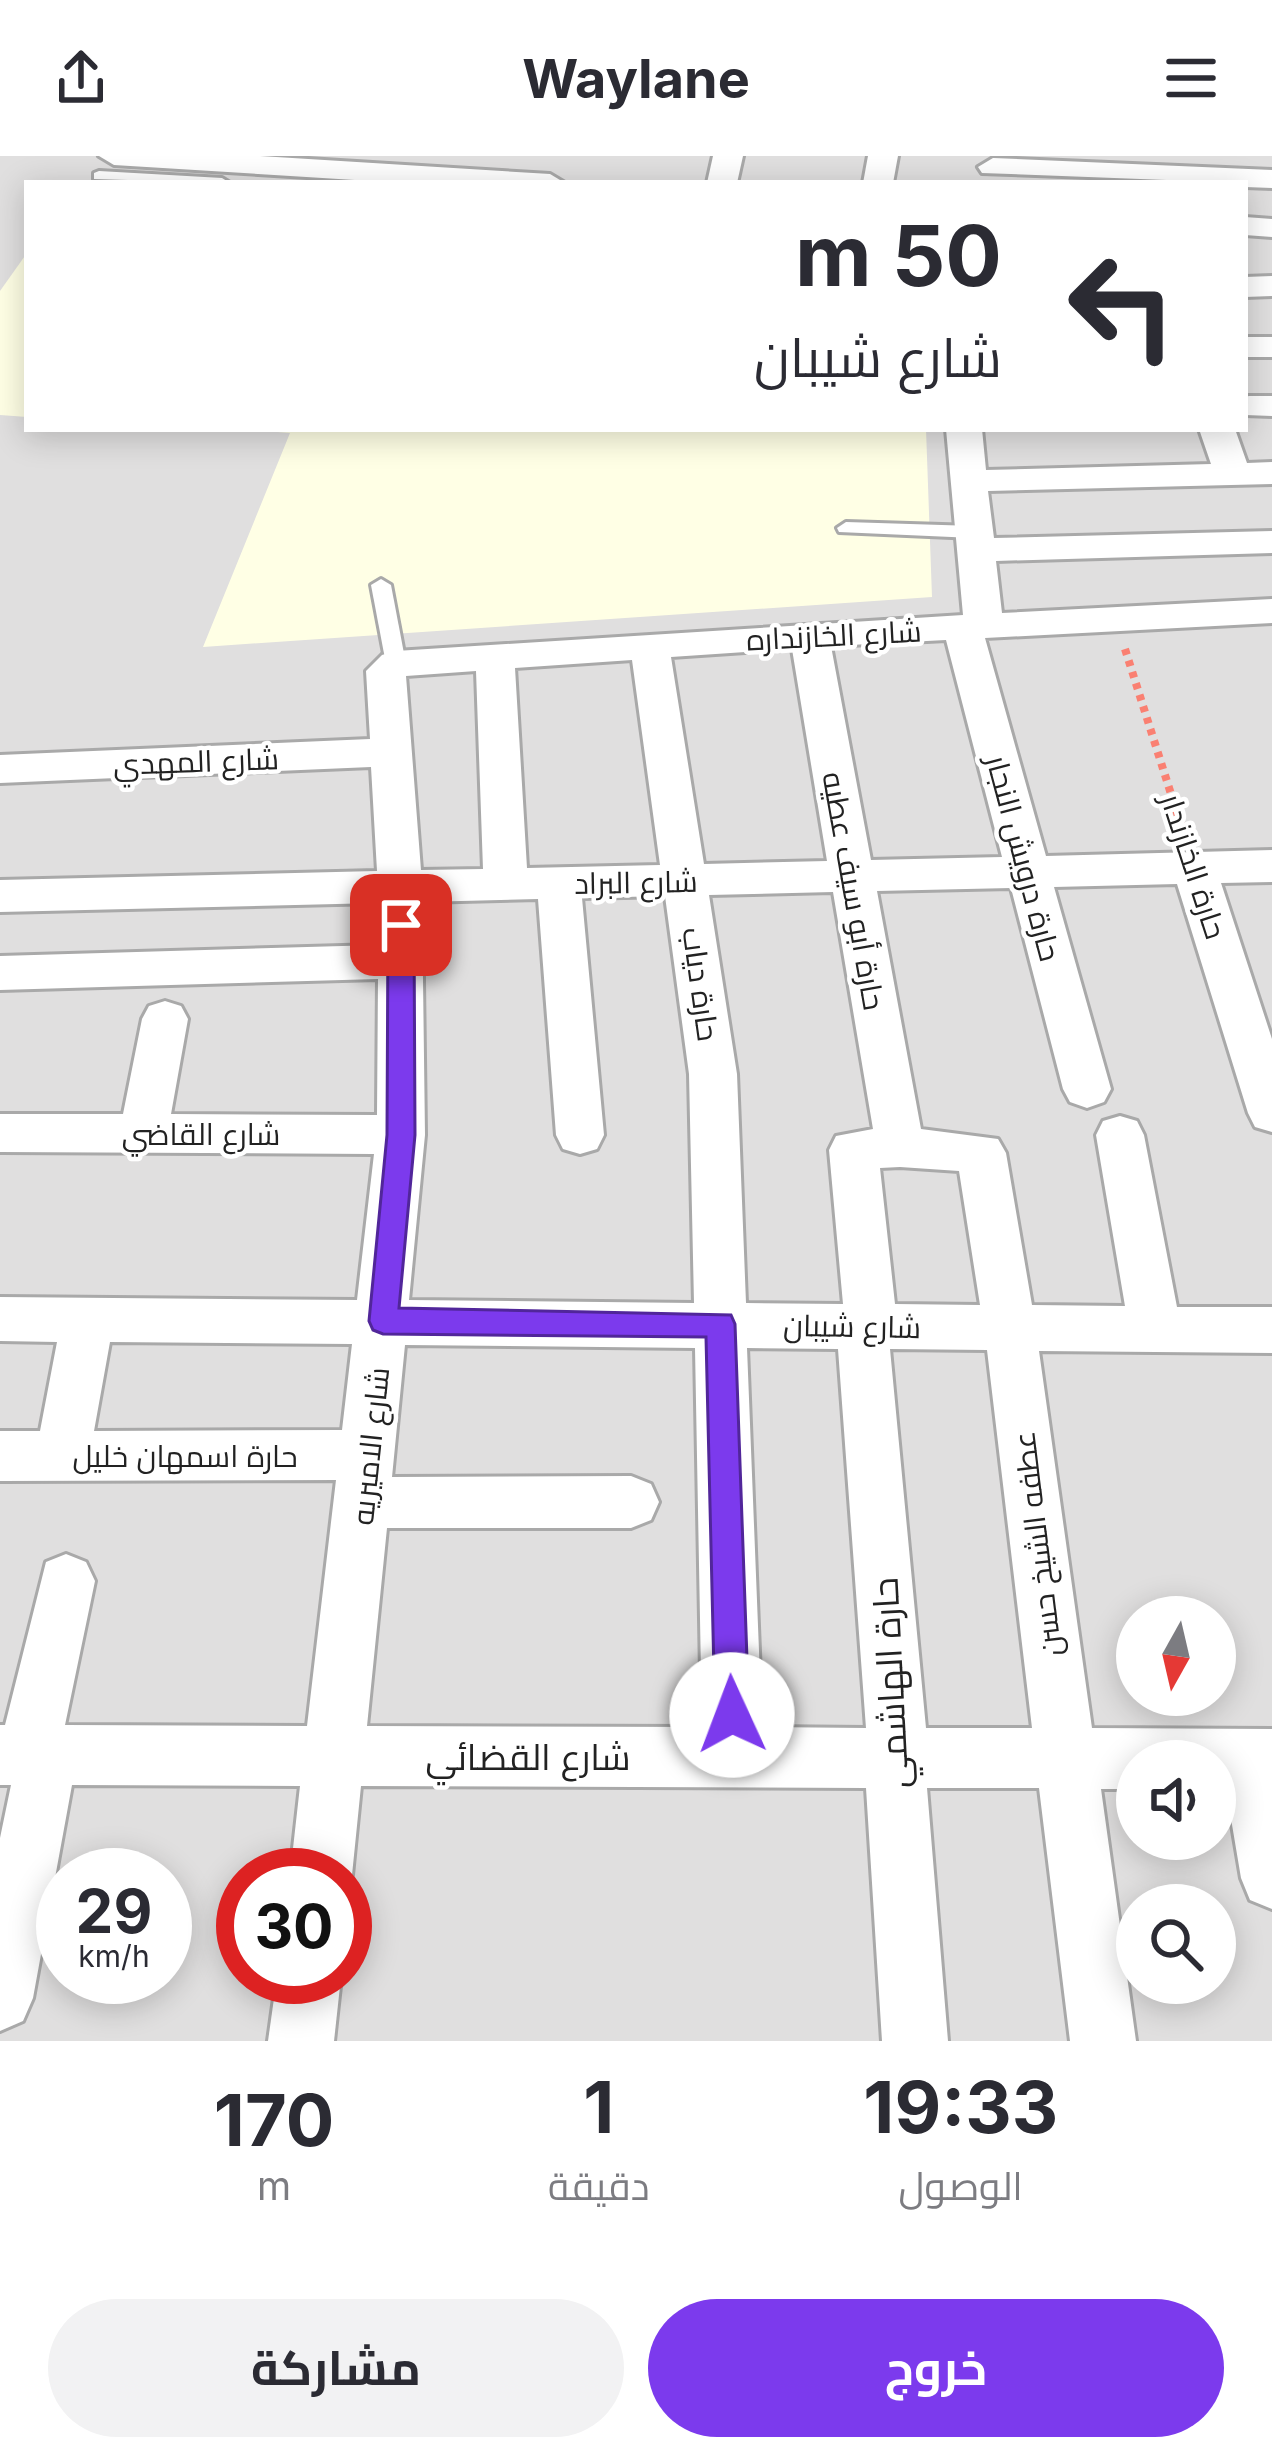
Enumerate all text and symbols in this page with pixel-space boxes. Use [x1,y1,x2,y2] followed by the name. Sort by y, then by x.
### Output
[48,45,114,111] icon: share
[1158,45,1224,111] icon: menu
[522,46,750,111] text: Waylane
[795,205,1002,306] text: 50 m
[1044,228,1200,384] icon: left
[754,325,1002,390] text: شارع شيبان
[746,612,923,661] street label: شارع الخازنداره
[112,740,280,788] street label: شارع المهدي
[978,749,1069,965] street label: حارة درويش النجار
[815,769,893,1013] street label: حارة أبو سيف عطيه
[1153,787,1234,943] street label: حارة الخازندار
[574,863,698,904] street label: شارع البراد
[350,874,452,976] pin
[368,892,434,958] icon: arrive
[675,925,727,1043] street label: حارة دياب
[122,1116,280,1157] street label: شارع القاضي
[783,1307,921,1348] street label: شارع شيبان
[344,1365,399,1527] street label: شارع الاميريه
[1005,1429,1072,1658] street label: عطفه الشيخ حسن
[72,1438,298,1475] street label: حارة اسمهان خليل
[863,1576,924,1790] street label: حارة الهاشمي
[1116,1596,1236,1716] north arrow
[1116,1596,1236,2004] map controls
[669,1652,795,1778] position arrow
[425,1735,631,1786] street label: شارع القضائي
[1116,1740,1236,1860] button: sound
[216,1848,372,2004] speed limit sign: 30
[76,1875,152,1947] text: 29
[1116,1884,1236,2004] button: search
[78,1938,150,1974] text: km/h
[583,2063,614,2150] text: 1
[863,2063,1058,2150] text: 19:33
[214,2076,334,2163] text: 170
[257,2162,291,2209] text: m
[548,2162,650,2209] text: دقيقة
[899,2162,1023,2209] text: الوصول
[48,2299,624,2437] button: مشاركة
[648,2299,1224,2437] button: خروج

